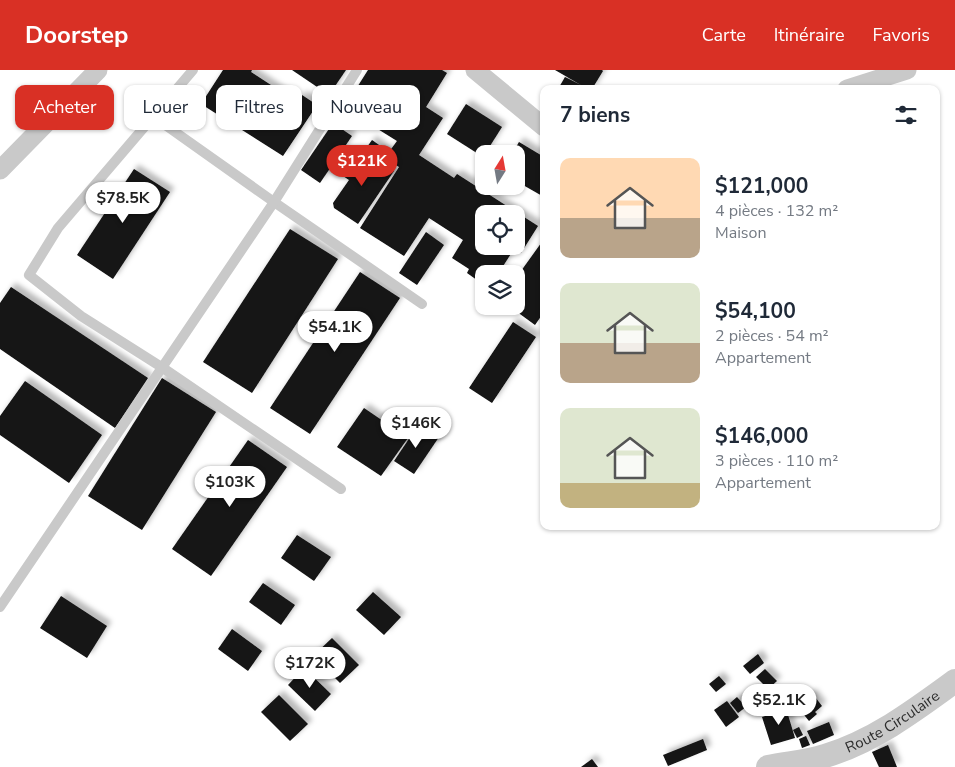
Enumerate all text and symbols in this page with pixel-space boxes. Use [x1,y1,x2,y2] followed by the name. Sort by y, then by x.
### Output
[25,19,128,51] text: Doorstep
[702,23,746,47] text: Carte
[774,23,845,47] text: Itinéraire
[873,23,930,47] text: Favoris
[15,85,114,130] chip: Acheter
[124,85,206,130] chip: Louer
[216,85,302,130] chip: Filtres
[312,85,420,130] chip: Nouveau
[560,101,630,129] text: 7 biens
[892,101,920,129] icon: filters
[327,144,397,187] pin: $121K
[475,145,525,195] north arrow
[475,145,525,315] map controls
[337,150,387,172] text: $121K
[715,172,808,200] text: $121,000
[600,178,660,238] icon: home
[82,182,164,224] pin: $78.5K
[97,187,150,209] text: $78.5K
[715,200,838,222] text: 4 pièces · 132 m²
[475,205,525,255] button: locate
[715,222,767,244] text: Maison
[475,265,525,315] button: layers
[715,297,796,325] text: $54,100
[600,303,660,363] icon: home
[294,310,376,353] pin: $54.1K
[309,316,362,338] text: $54.1K
[715,325,829,347] text: 2 pièces · 54 m²
[715,347,811,369] text: Appartement
[381,406,451,449] pin: $146K
[391,412,441,434] text: $146K
[715,422,808,450] text: $146,000
[600,428,660,488] icon: home
[715,450,838,472] text: 3 pièces · 110 m²
[195,466,265,508] pin: $103K
[205,471,255,493] text: $103K
[715,472,811,494] text: Appartement
[275,646,345,689] pin: $172K
[285,652,335,674] text: $172K
[738,684,820,726] pin: $52.1K
[842,686,944,758] street label: Route Circulaire
[753,689,806,711] text: $52.1K

